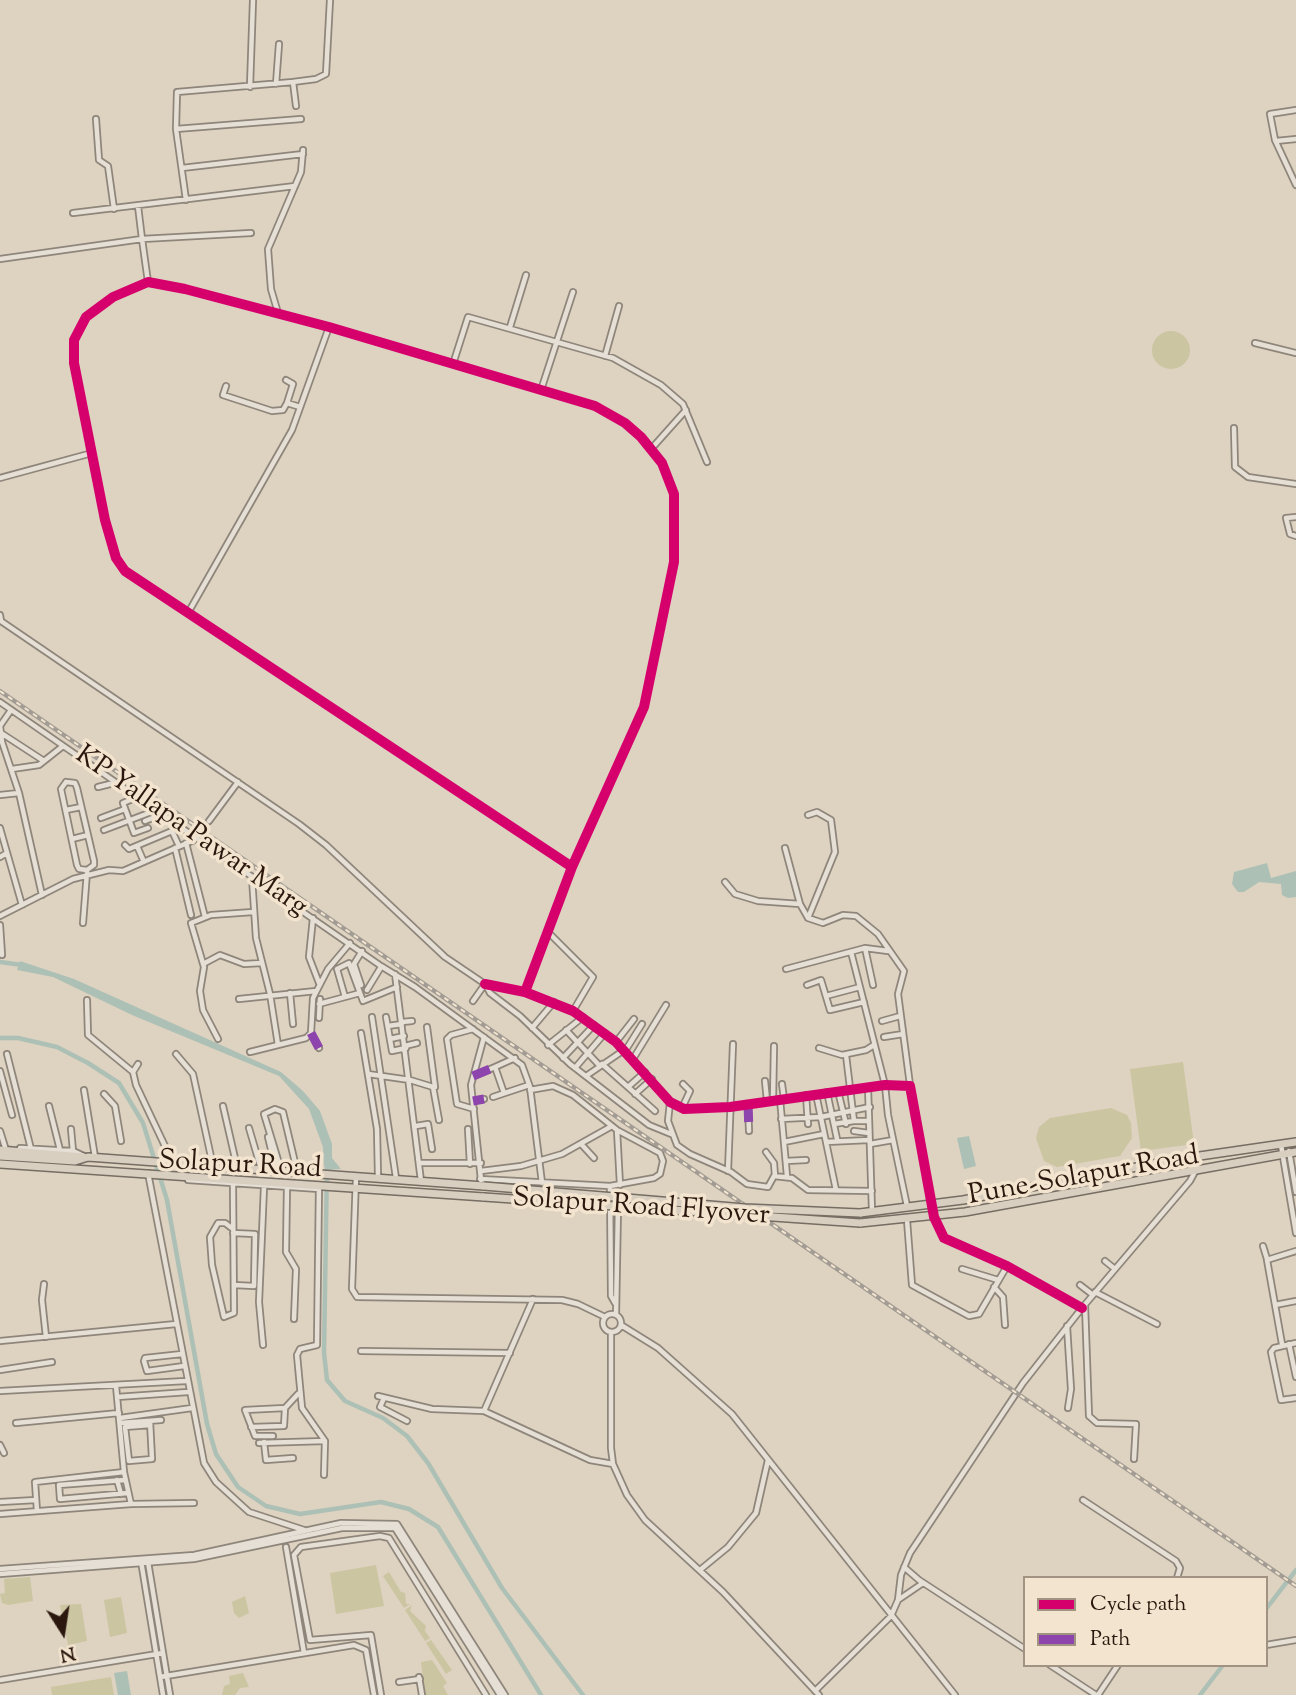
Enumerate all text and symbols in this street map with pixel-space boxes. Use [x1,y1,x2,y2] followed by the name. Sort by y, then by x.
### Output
[67,740,313,926] street label: KP Yallapa Pawar Marg
[966,1141,1202,1215] street label: Pune-Solapur Road
[158,1146,322,1188] street label: Solapur Road
[511,1183,771,1235] street label: Solapur Road Flyover
[1023,1576,1268,1667] legend
[1090,1590,1187,1620] text: Cycle path
[28,1597,98,1667] north arrow
[1090,1625,1131,1655] text: Path
[57,1638,78,1668] text: N

